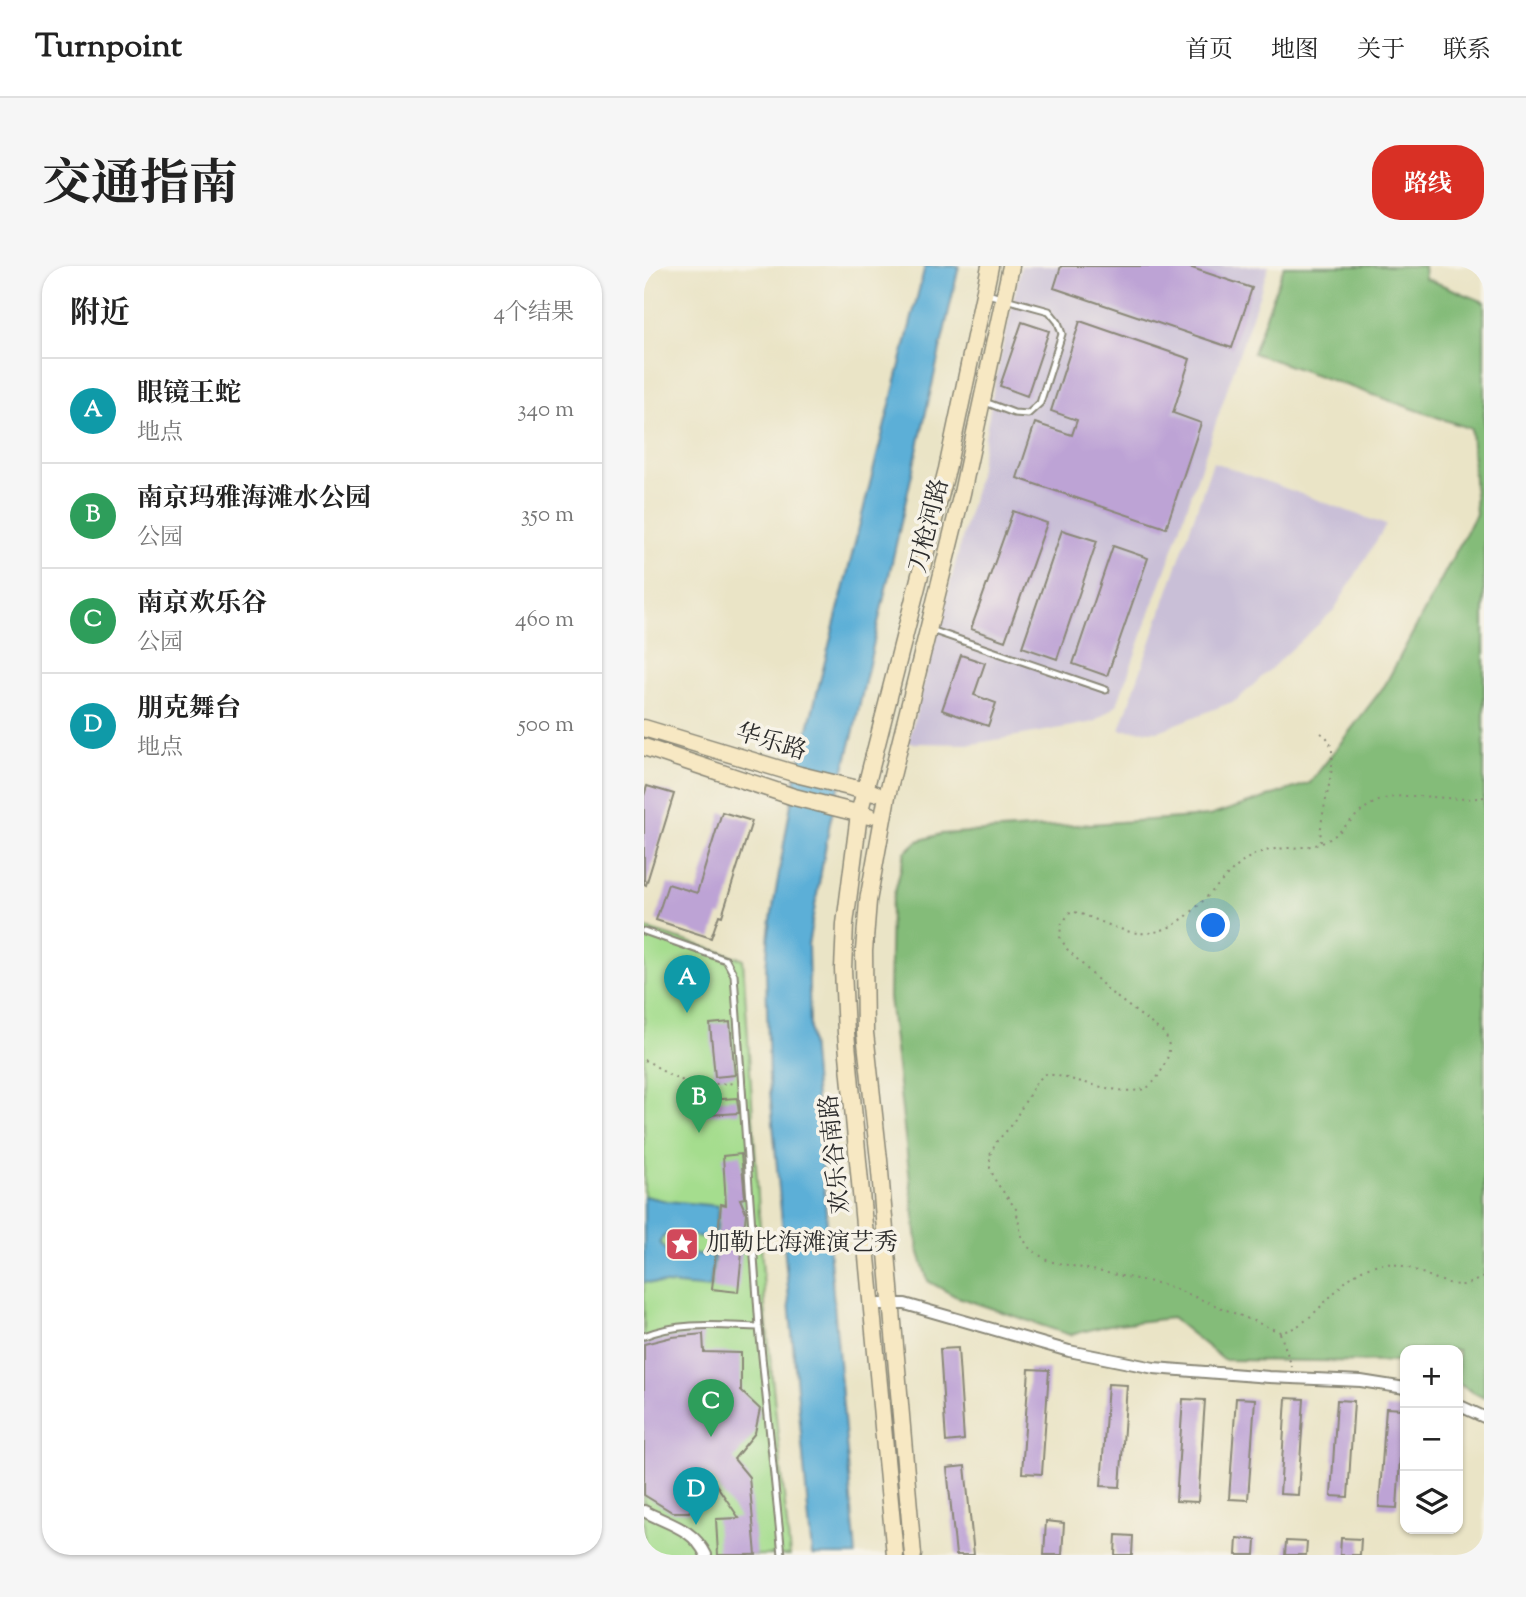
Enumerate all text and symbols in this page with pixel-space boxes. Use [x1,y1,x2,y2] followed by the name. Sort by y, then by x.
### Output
[35,24,182,72] text: Turnpoint
[1185,34,1233,68] text: 首页
[1271,34,1319,68] text: 地图
[1357,34,1405,68] text: 关于
[1443,34,1491,68] text: 联系
[1372,145,1484,220] button: 路线
[42,152,238,222] text: 交通指南
[70,293,130,336] text: 附近
[493,297,574,330] text: 4个结果
[137,376,241,413] text: 眼镜王蛇
[84,394,102,427] text: A
[517,394,574,427] text: 340 m
[137,417,183,450] text: 地点
[902,475,958,577] street label: 刀枪河路
[137,481,371,518] text: 南京玛雅海滩水公园
[86,499,100,532] text: B
[521,499,574,532] text: 350 m
[137,522,183,555] text: 公园
[137,586,267,623] text: 南京欢乐谷
[84,604,102,637] text: C
[515,604,574,637] text: 460 m
[137,627,183,660] text: 公园
[137,691,241,728] text: 朋克舞台
[84,709,102,742] text: D
[518,709,574,742] text: 500 m
[732,716,810,770] street label: 华乐路
[137,732,183,765] text: 地点
[1196,908,1230,942] your location
[664,955,710,1013] pin: A
[676,1075,722,1133] pin: B
[813,1093,859,1215] street label: 欢乐谷南路
[663,1225,701,1263] place icon: 加勒比海滩演艺秀
[706,1227,898,1261] place label: 加勒比海滩演艺秀
[1400,1345,1463,1534] map controls
[1400,1345,1463,1408] button: +
[688,1379,734,1437] pin: C
[1400,1408,1463,1471] button: −
[673,1467,719,1525] pin: D
[1400,1471,1463,1534] button: layers

